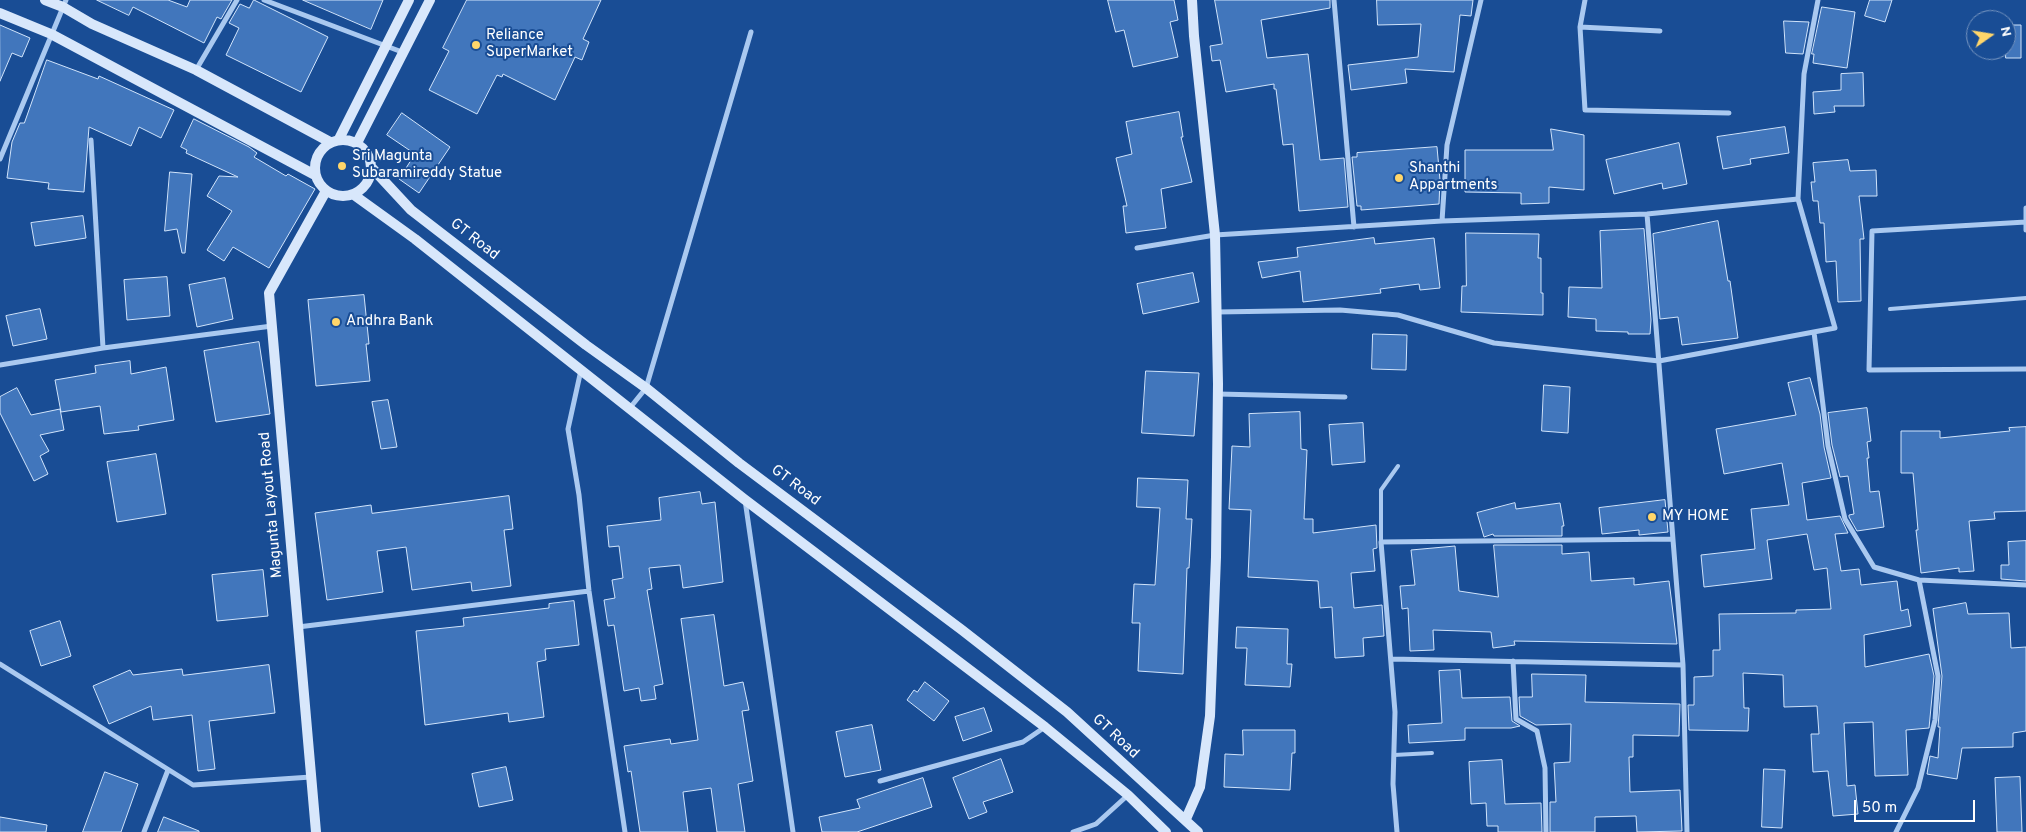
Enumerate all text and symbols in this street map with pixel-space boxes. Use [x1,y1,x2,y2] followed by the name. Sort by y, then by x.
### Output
[1966,10,2016,60] north arrow
[1996,25,2015,39] text: N
[486,27,573,62] place label: Reliance SuperMarket
[470,39,482,51] marker: Reliance SuperMarket
[352,148,502,183] place label: Sri Magunta Subaramireddy Statue
[336,160,348,172] marker: Sri Magunta Subaramireddy Statue
[1409,160,1497,195] place label: Shanthi Appartments
[1393,172,1405,184] marker: Shanthi Appartments
[446,215,502,265] street label: GT Road
[346,313,433,331] place label: Andhra Bank
[330,316,342,328] marker: Andhra Bank
[257,431,287,579] street label: Magunta Layout Road
[767,462,823,510] street label: GT Road
[1662,508,1729,526] place label: MY HOME
[1646,511,1658,523] marker: MY HOME
[1088,711,1142,763] street label: GT Road
[1856,790,1977,822] scale bar
[1862,799,1897,818] text: 50 m

